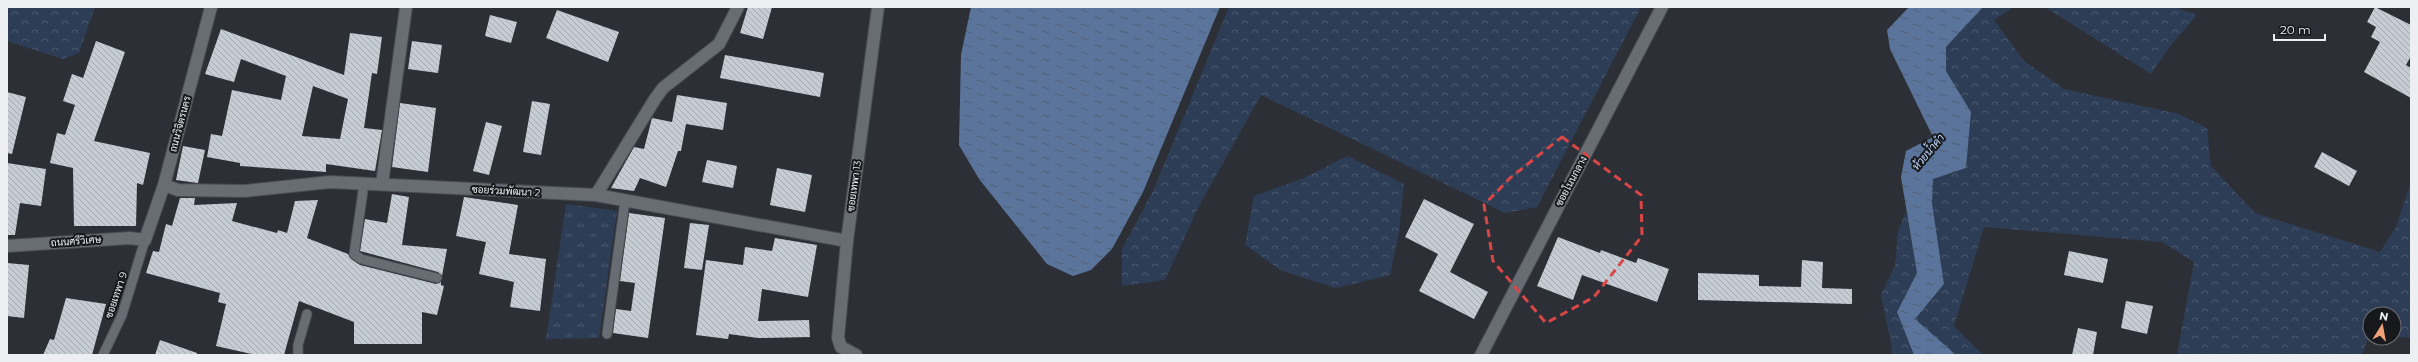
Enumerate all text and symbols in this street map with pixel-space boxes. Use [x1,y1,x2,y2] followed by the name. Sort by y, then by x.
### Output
[2274,16,2325,42] scale bar
[2280,22,2311,37] text: 20 m
[166,94,194,153] street label: ถนนวิจิตรนคร
[1906,128,1947,173] water label: ห้วยน้ำคำ
[1552,154,1590,208] street label: ซอยโนนกลาง
[844,159,864,212] street label: ซอยเทพา 13
[471,183,541,199] street label: ซอยร่วมพัฒนา 2
[50,233,102,249] street label: ถนนศรีวิเศษ
[102,270,130,320] street label: ซอยเทพา 9
[2362,306,2402,346] north arrow
[2378,308,2390,324] text: N

